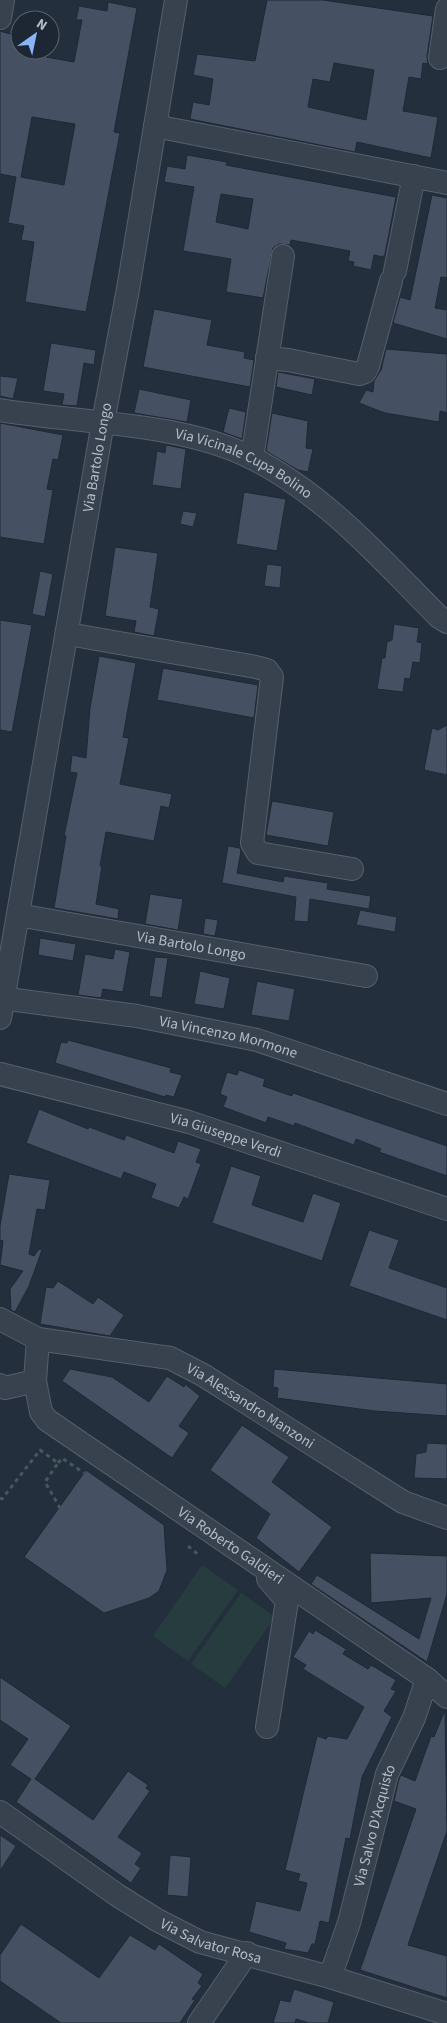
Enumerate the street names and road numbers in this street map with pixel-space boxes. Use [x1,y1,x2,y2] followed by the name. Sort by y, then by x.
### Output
[78,401,117,514] street label: Via Bartolo Longo
[173,423,317,504] street label: Via Vicinale Cupa Bolino
[135,926,248,966] street label: Via Bartolo Longo
[157,1011,300,1064] street label: Via Vincenzo Mormone
[168,1108,284,1163] street label: Via Giuseppe Verdi
[183,1358,318,1454] street label: Via Alessandro Manzoni
[173,1502,288,1589] street label: Via Roberto Galdieri
[349,1761,401,1889] street label: Via Salvo D'Acquisto
[156,1913,264,1969] street label: Via Salvator Rosa

